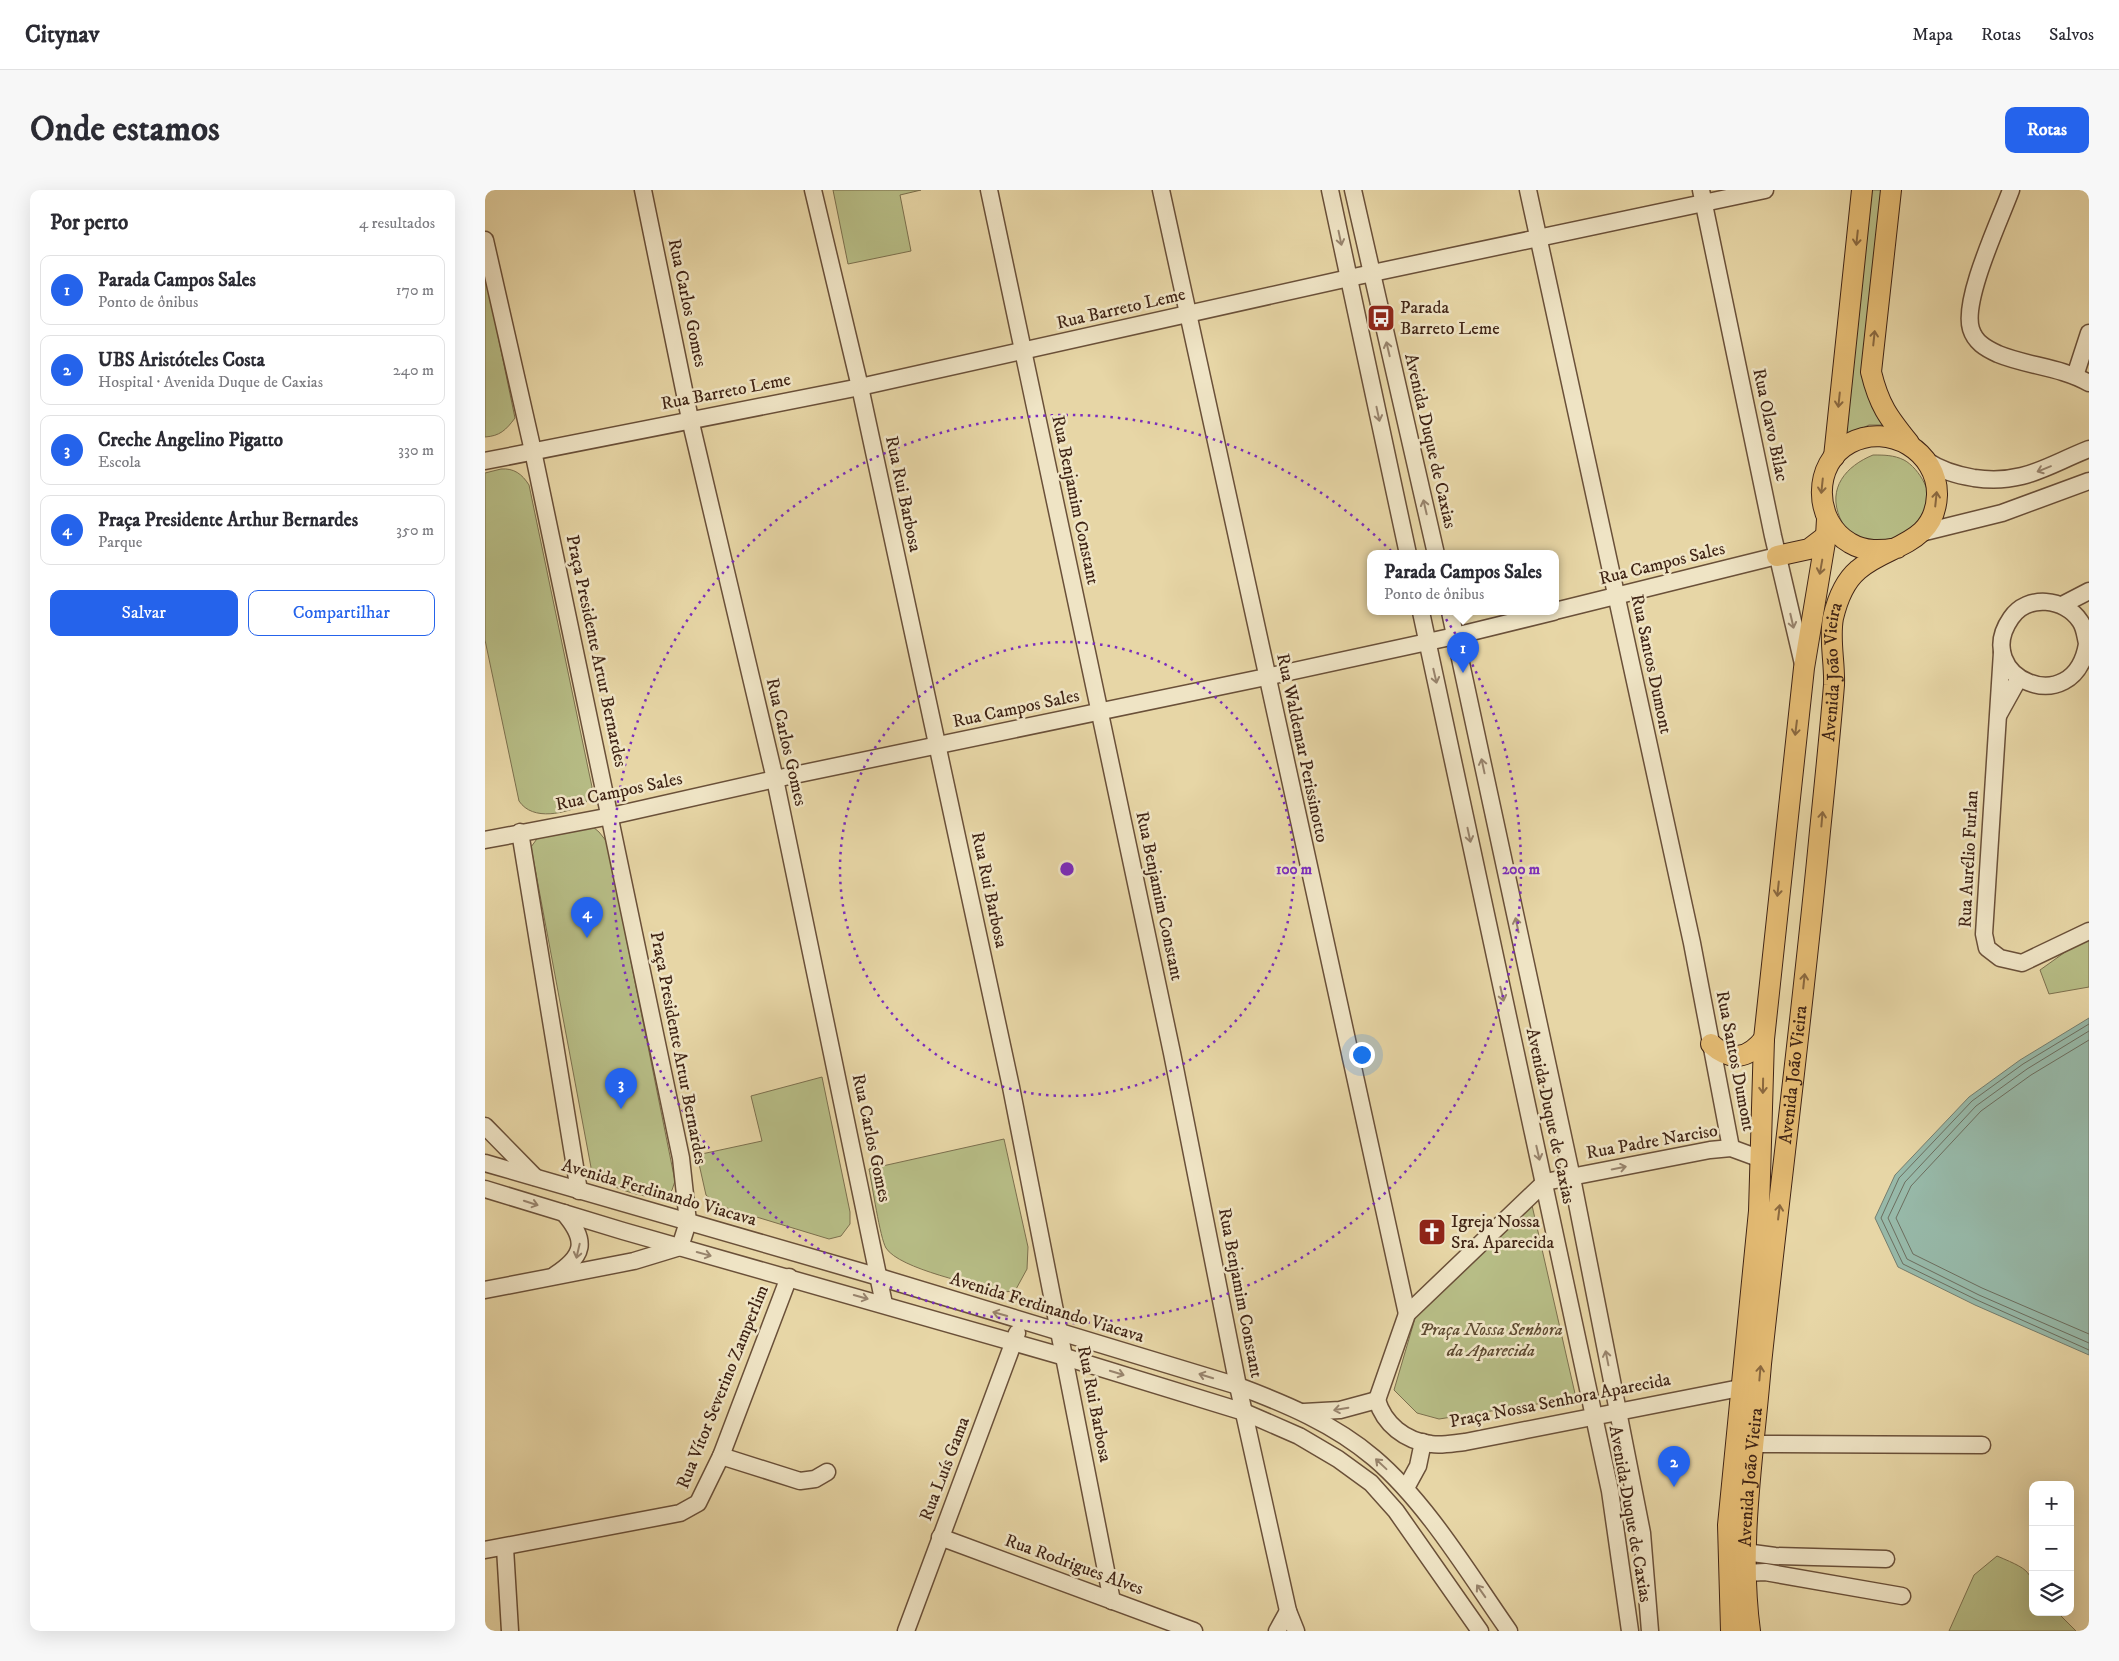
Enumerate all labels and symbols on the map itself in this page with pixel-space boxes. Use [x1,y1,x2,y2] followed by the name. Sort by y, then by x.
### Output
[1336,229,1345,245] one-way arrow
[1852,230,1862,246] one-way arrow
[663,237,711,369] street label: Rua Carlos Gomes
[1054,283,1188,335] street label: Rua Barreto Leme
[1400,297,1500,340] place label: Parada Barreto Leme
[1366,303,1396,333] bus stop icon: Parada Barreto Leme
[1869,330,1879,346] one-way arrow
[1383,341,1392,357] one-way arrow
[1399,351,1461,531] street label: Avenida Duque de Caxias
[1747,366,1793,484] street label: Rua Olavo Bilac
[659,369,793,415] street label: Rua Barreto Leme
[1834,392,1844,408] one-way arrow
[1373,405,1383,421] one-way arrow
[1046,413,1104,587] street label: Rua Benjamim Constant
[880,434,926,554] street label: Rua Rui Barbosa
[2037,464,2052,474] one-way arrow
[1817,478,1827,494] one-way arrow
[1931,491,1941,507] one-way arrow
[1420,499,1429,515] one-way arrow
[561,533,631,769] street label: Praça Presidente Artur Bernardes
[1597,538,1727,590] street label: Rua Campos Sales
[1815,559,1825,575] one-way arrow
[1625,592,1677,736] street label: Rua Santos Dumont
[1818,599,1848,742] street label: Avenida João Vieira
[1788,612,1797,628] one-way arrow
[1447,632,1479,673] pin: 1
[1271,651,1333,845] street label: Rua Waldemar Perissinotto
[1431,668,1440,684] one-way arrow
[761,676,811,808] street label: Rua Carlos Gomes
[951,685,1081,733] street label: Rua Campos Sales
[1791,719,1801,735] one-way arrow
[1478,759,1487,775] one-way arrow
[554,768,684,816] street label: Rua Campos Sales
[1954,789,1984,928] street label: Rua Aurélio Furlan
[1130,809,1188,983] street label: Rua Benjamim Constant
[1817,811,1826,827] one-way arrow
[1465,827,1474,843] one-way arrow
[966,830,1012,950] street label: Rua Rui Barbosa
[1058,860,1076,878] centre of rings
[1276,860,1313,879] text: 100 m
[1502,860,1541,879] text: 200 m
[1773,881,1783,897] one-way arrow
[571,897,603,938] pin: 4
[1511,918,1521,934] one-way arrow
[645,930,711,1166] street label: Praça Presidente Artur Bernardes
[1799,973,1809,989] one-way arrow
[1498,986,1507,1002] one-way arrow
[1711,989,1759,1133] street label: Rua Santos Dumont
[1775,1004,1813,1145] street label: Avenida João Vieira
[1521,1026,1579,1206] street label: Avenida Duque de Caxias
[1349,1042,1375,1068] your location
[605,1068,637,1109] pin: 3
[847,1072,895,1204] street label: Rua Carlos Gomes
[1758,1078,1768,1094] one-way arrow
[1585,1120,1720,1164] street label: Rua Padre Narciso
[1534,1144,1543,1160] one-way arrow
[559,1155,759,1231] street label: Avenida Ferdinando Viacava
[1611,1163,1627,1173] one-way arrow
[523,1199,539,1209] one-way arrow
[1774,1204,1784,1220] one-way arrow
[1213,1206,1267,1380] street label: Rua Benjamim Constant
[1451,1211,1555,1254] place label: Igreja Nossa Sra. Aparecida
[1417,1217,1447,1247] church icon: Igreja Nossa Sra. Aparecida
[573,1242,582,1258] one-way arrow
[696,1250,712,1259] one-way arrow
[947,1268,1147,1348] street label: Avenida Ferdinando Viacava
[672,1282,774,1492] street label: Rua Vítor Severino Zamperlim
[852,1293,868,1303] one-way arrow
[992,1309,1008,1319] one-way arrow
[1419,1319,1563,1362] park label: Praça Nossa Senhora da Aparecida
[1072,1344,1116,1464] street label: Rua Rui Barbosa
[1602,1351,1612,1367] one-way arrow
[1755,1365,1765,1381] one-way arrow
[1109,1369,1125,1379] one-way arrow
[1448,1369,1673,1433] street label: Praça Nossa Senhora Aparecida
[1198,1371,1214,1381] one-way arrow
[1333,1404,1349,1414] one-way arrow
[1735,1406,1768,1547] street label: Avenida João Vieira
[915,1413,975,1524] street label: Rua Luís Gama
[1604,1424,1656,1604] street label: Avenida Duque de Caxias
[1658,1446,1690,1487] pin: 2
[1374,1458,1387,1470] one-way arrow
[1002,1530,1146,1600] street label: Rua Rodrigues Alves
[1476,1584,1486,1598] one-way arrow

